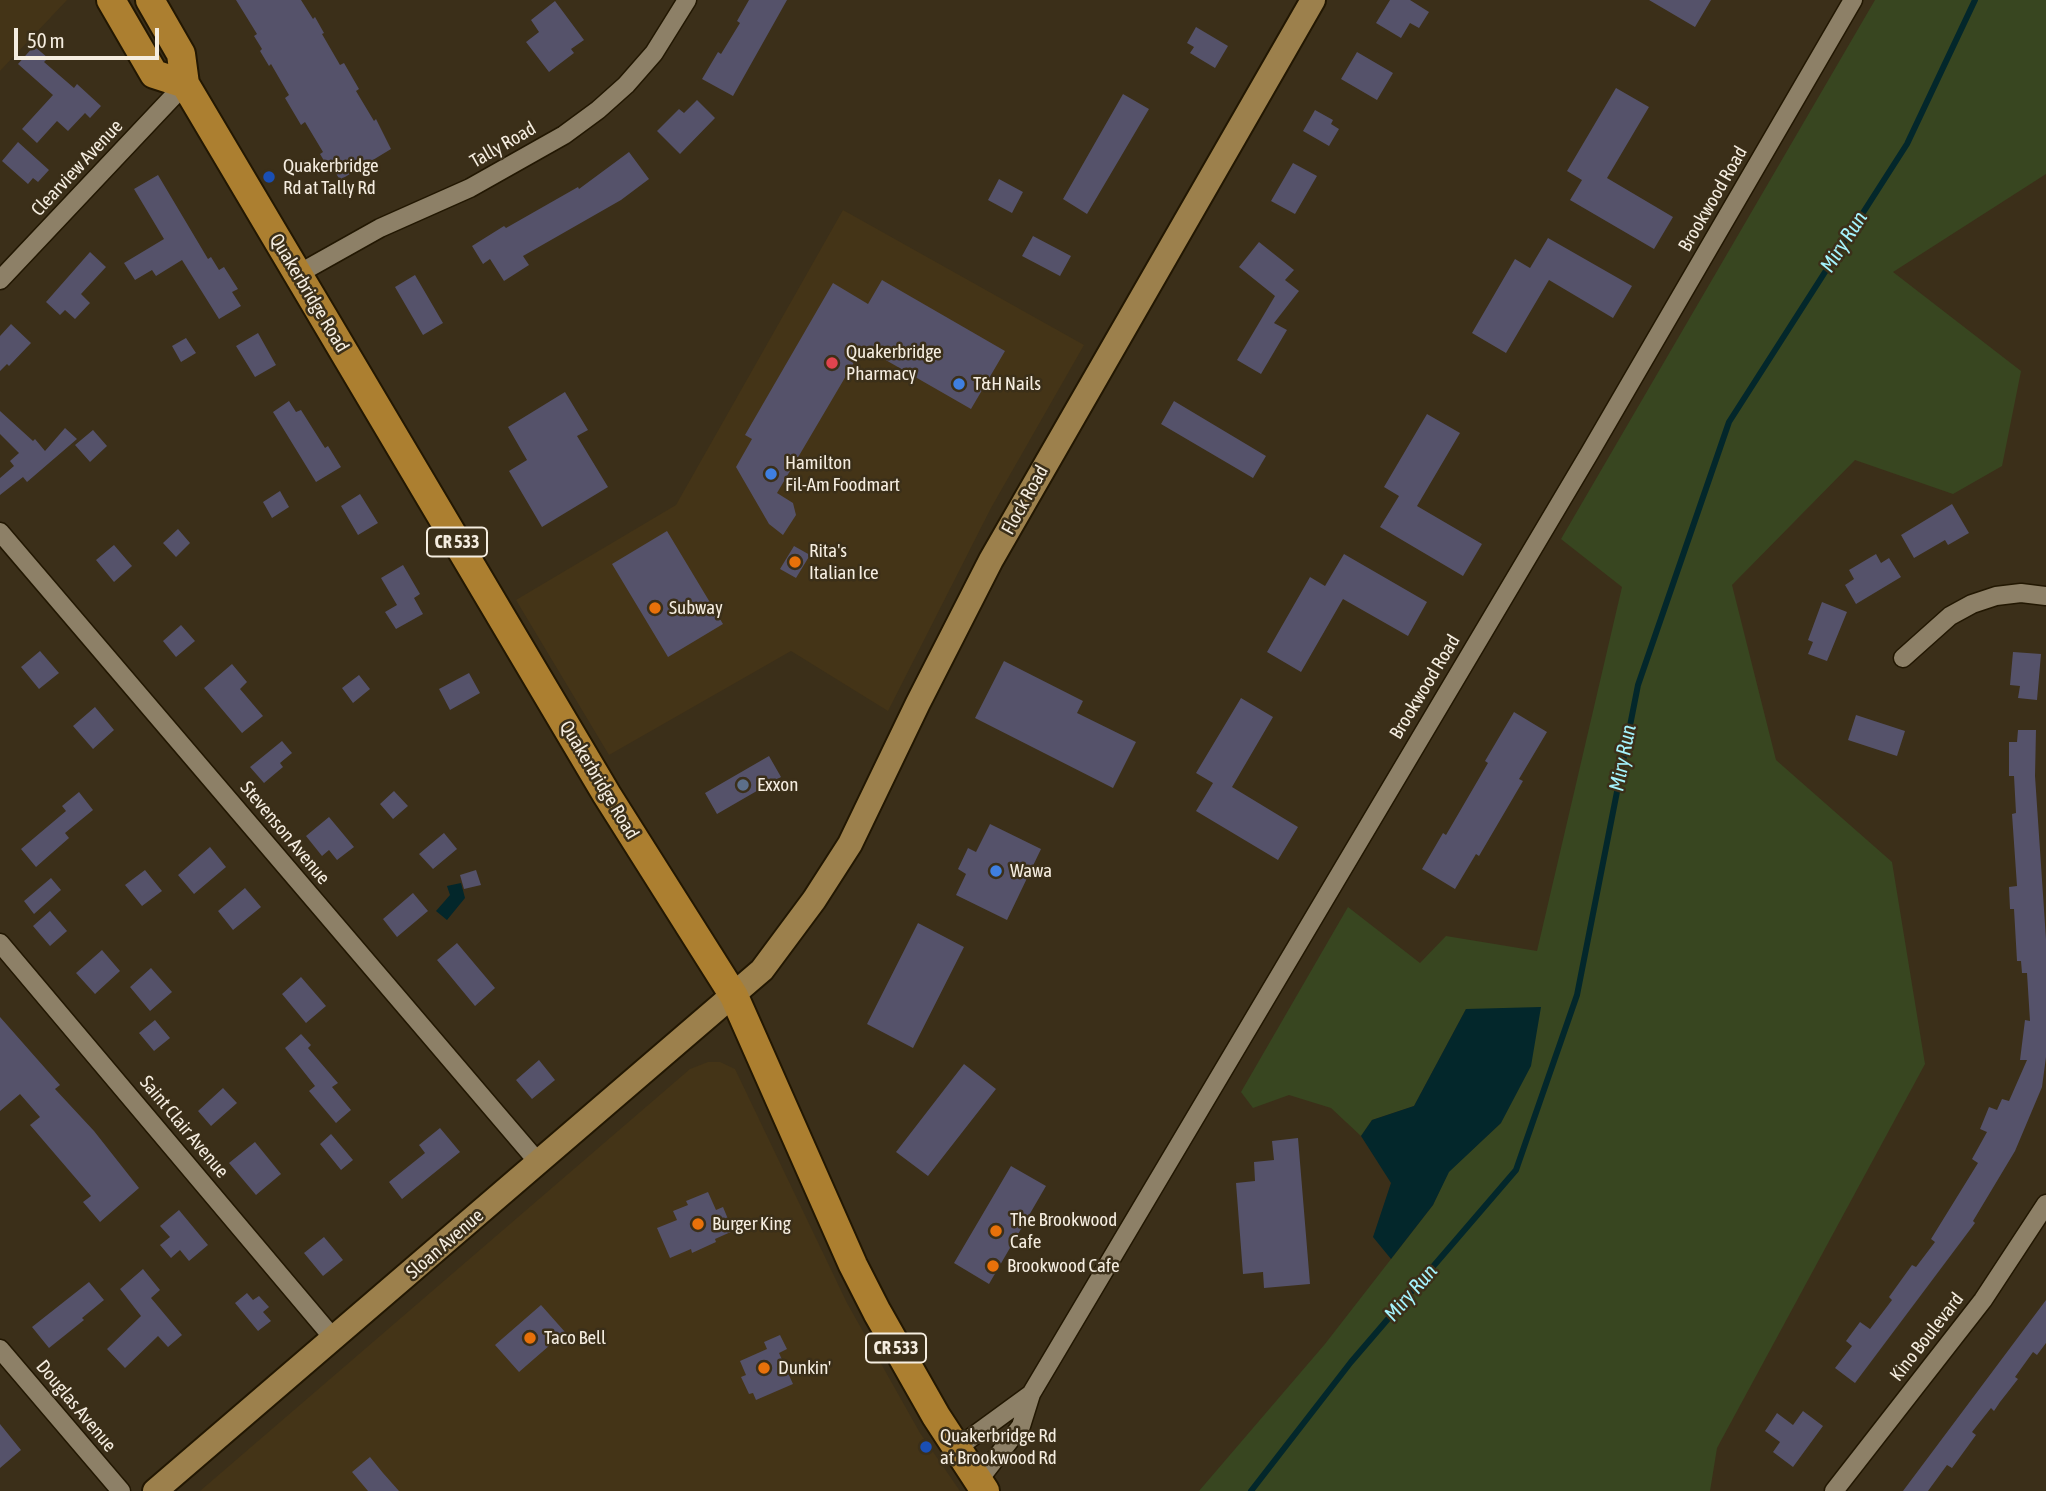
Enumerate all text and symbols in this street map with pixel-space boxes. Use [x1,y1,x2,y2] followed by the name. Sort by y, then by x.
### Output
[18,14,163,58] scale bar
[27,28,65,52] text: 50 m
[27,115,127,221] street label: Clearview Avenue
[466,117,540,173] street label: Tally Road
[1674,142,1752,256] street label: Brookwood Road
[283,155,379,199] place label: Quakerbridge Rd at Tally Rd
[261,169,277,185] marker: Quakerbridge Rd at Tally Rd
[1815,207,1873,277] water label: Miry Run
[265,229,353,357] street label: Quakerbridge Road
[846,341,942,385] place label: Quakerbridge Pharmacy
[824,355,840,371] marker: Quakerbridge Pharmacy
[973,373,1041,395] place label: T&H Nails
[951,376,967,392] marker: T&H Nails
[785,452,900,496] place label: Hamilton Fil-Am Foodmart
[997,461,1053,539] street label: Flock Road
[763,466,779,482] marker: Hamilton Fil-Am Foodmart
[427,528,487,556] road number: CR 533
[809,540,879,584] place label: Rita's Italian Ice
[787,554,803,570] marker: Rita's Italian Ice
[669,597,723,619] place label: Subway
[647,600,663,616] marker: Subway
[1385,631,1465,743] street label: Brookwood Road
[555,716,643,844] street label: Quakerbridge Road
[1604,722,1642,794] water label: Miry Run
[757,774,798,796] place label: Exxon
[235,777,335,889] street label: Stevenson Avenue
[735,777,751,793] marker: Exxon
[1010,860,1052,882] place label: Wawa
[988,863,1004,879] marker: Wawa
[135,1071,233,1183] street label: Saint Clair Avenue
[402,1204,488,1284] street label: Sloan Avenue
[1010,1209,1117,1253] place label: The Brookwood Cafe
[712,1213,791,1235] place label: Burger King
[690,1216,706,1232] marker: Burger King
[988,1223,1004,1239] marker: The Brookwood Cafe
[1007,1255,1120,1277] place label: Brookwood Cafe
[985,1258,1001,1274] marker: Brookwood Cafe
[1379,1259,1443,1327] water label: Miry Run
[1885,1288,1969,1386] street label: Kino Boulevard
[544,1327,606,1349] place label: Taco Bell
[522,1330,538,1346] marker: Taco Bell
[866,1334,926,1363] road number: CR 533
[31,1356,121,1456] street label: Douglas Avenue
[778,1357,831,1379] place label: Dunkin'
[756,1360,772,1376] marker: Dunkin'
[940,1425,1057,1469] place label: Quakerbridge Rd at Brookwood Rd
[918,1439,934,1455] marker: Quakerbridge Rd at Brookwood Rd

